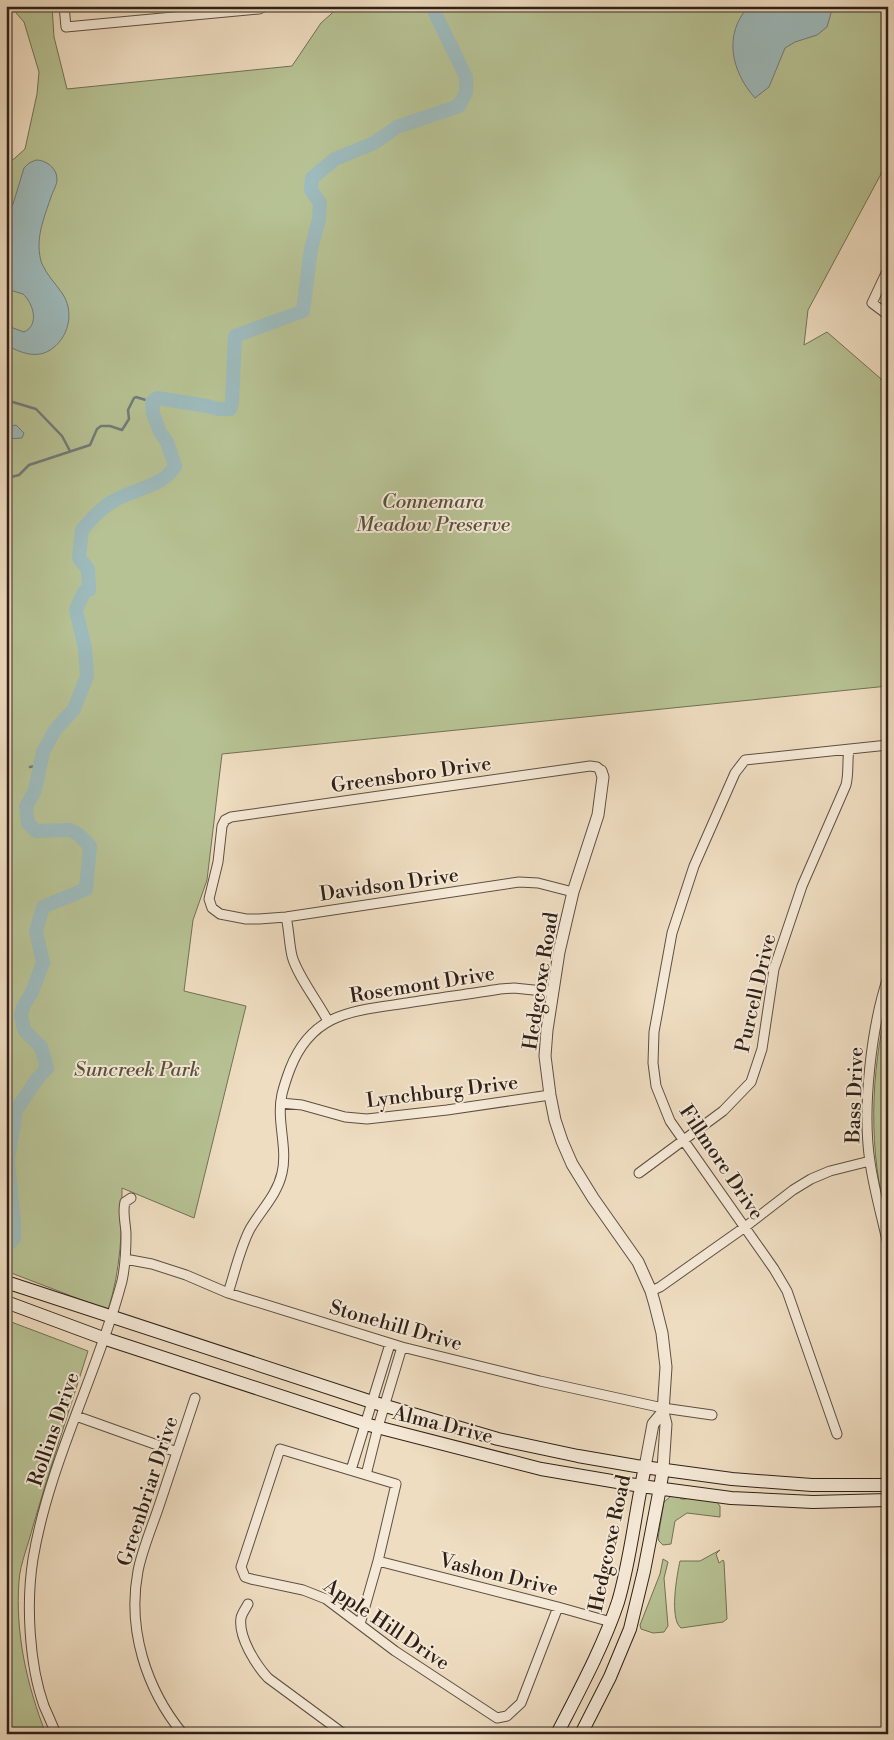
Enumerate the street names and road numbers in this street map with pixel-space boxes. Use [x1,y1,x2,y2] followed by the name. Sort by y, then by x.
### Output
[330,752,493,799] street label: Greensboro Drive
[318,863,460,908] street label: Davidson Drive
[518,910,565,1052] street label: Hedgcoxe Road
[731,932,782,1055] street label: Purcell Drive
[348,962,497,1009] street label: Rosemont Drive
[841,1046,870,1145] street label: Bass Drive
[365,1071,520,1114] street label: Lynchburg Drive
[673,1100,769,1225] street label: Fillmore Drive
[326,1296,465,1357] street label: Stonehill Drive
[23,1369,86,1490] street label: Rollins Drive
[389,1401,495,1450] street label: Alma Drive
[112,1413,184,1570] street label: Greenbriar Drive
[584,1472,637,1614] street label: Hedgcoxe Road
[436,1548,561,1602] street label: Vashon Drive
[318,1573,454,1677] street label: Apple Hill Drive

